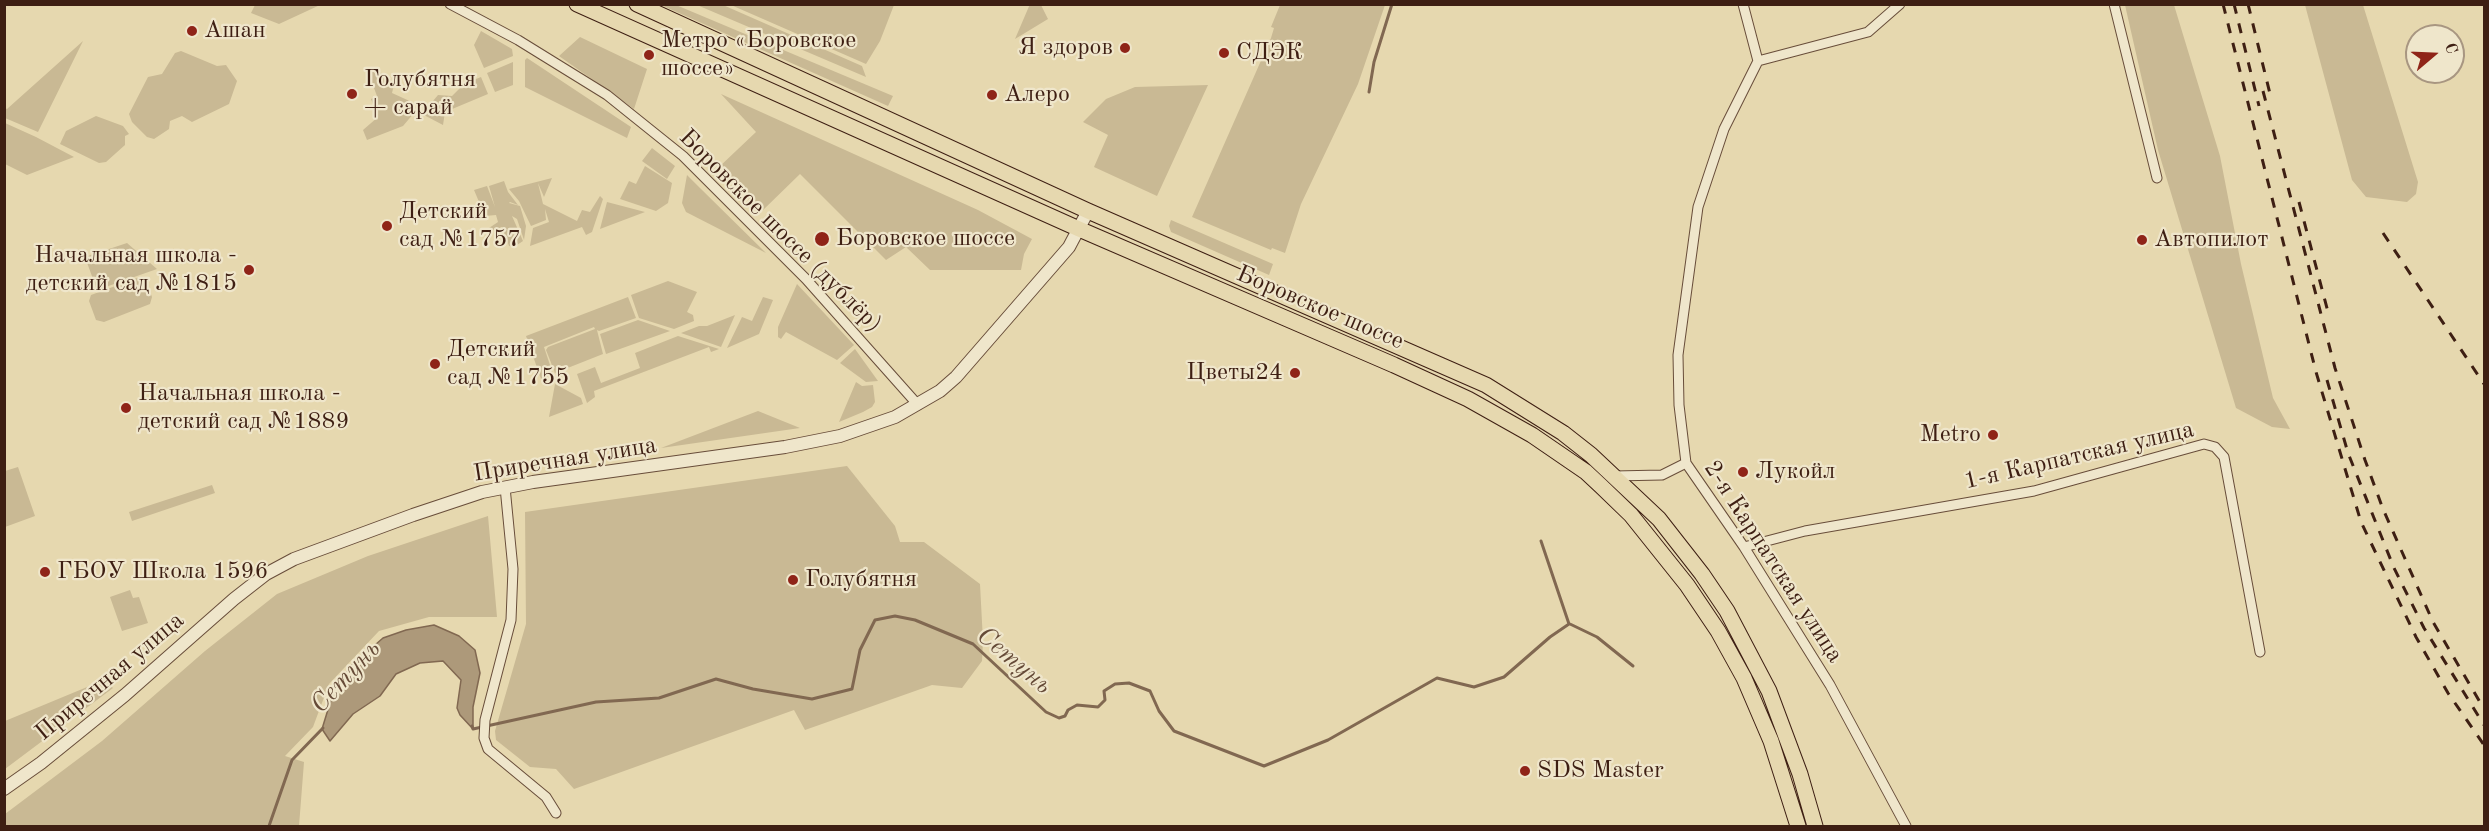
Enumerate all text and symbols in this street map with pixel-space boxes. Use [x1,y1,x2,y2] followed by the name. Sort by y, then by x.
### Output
[204,17,266,45] place label: Ашан
[185,24,199,38] marker: Ашан
[2405,24,2465,84] north arrow
[661,27,856,83] place label: Метро «Боровское шоссе»
[1018,34,1113,62] place label: Я здоров
[1236,39,1303,67] place label: СДЭК
[1118,41,1132,55] marker: Я здоров
[2441,41,2459,56] text: С
[1217,46,1231,60] marker: СДЭК
[642,48,656,62] marker: Метро «Боровское шоссе»
[364,66,476,122] place label: Голубятня + сарай
[1004,81,1070,109] place label: Алеро
[345,87,359,101] marker: Голубятня + сарай
[985,88,999,102] marker: Алеро
[672,123,888,339] street label: Боровское шоссе (дублёр)
[399,198,521,254] place label: Детский сад №1757
[380,219,394,233] marker: Детский сад №1757
[836,225,1015,253] place label: Боровское шоссе
[2154,226,2268,254] place label: Автопилот
[813,230,831,248] marker: Боровское шоссе
[2135,233,2149,247] marker: Автопилот
[26,242,237,298] place label: Начальная школа - детский сад №1815
[1232,260,1408,356] street label: Боровское шоссе
[242,263,256,277] marker: Начальная школа - детский сад №1815
[447,336,569,392] place label: Детский сад №1755
[428,357,442,371] marker: Детский сад №1755
[1186,359,1283,387] place label: Цветы24
[1288,366,1302,380] marker: Цветы24
[138,380,349,436] place label: Начальная школа - детский сад №1889
[119,401,133,415] marker: Начальная школа - детский сад №1889
[1961,416,2197,496] street label: 1-я Карпатская улица
[1920,421,1981,449] place label: Metro
[1986,428,2000,442] marker: Metro
[471,431,659,489] street label: Приречная улица
[1697,456,1849,668] street label: 2-я Карпатская улица
[1755,458,1835,486] place label: Лукойл
[1736,465,1750,479] marker: Лукойл
[57,558,268,586] place label: ГБОУ Школа 1596
[38,565,52,579] marker: ГБОУ Школа 1596
[805,566,917,594] place label: Голубятня
[786,573,800,587] marker: Голубятня
[30,606,190,748] street label: Приречная улица
[970,620,1058,702] water label: Сетунь
[304,634,388,720] water label: Сетунь
[1537,757,1664,785] place label: SDS Master
[1518,764,1532,778] marker: SDS Master

